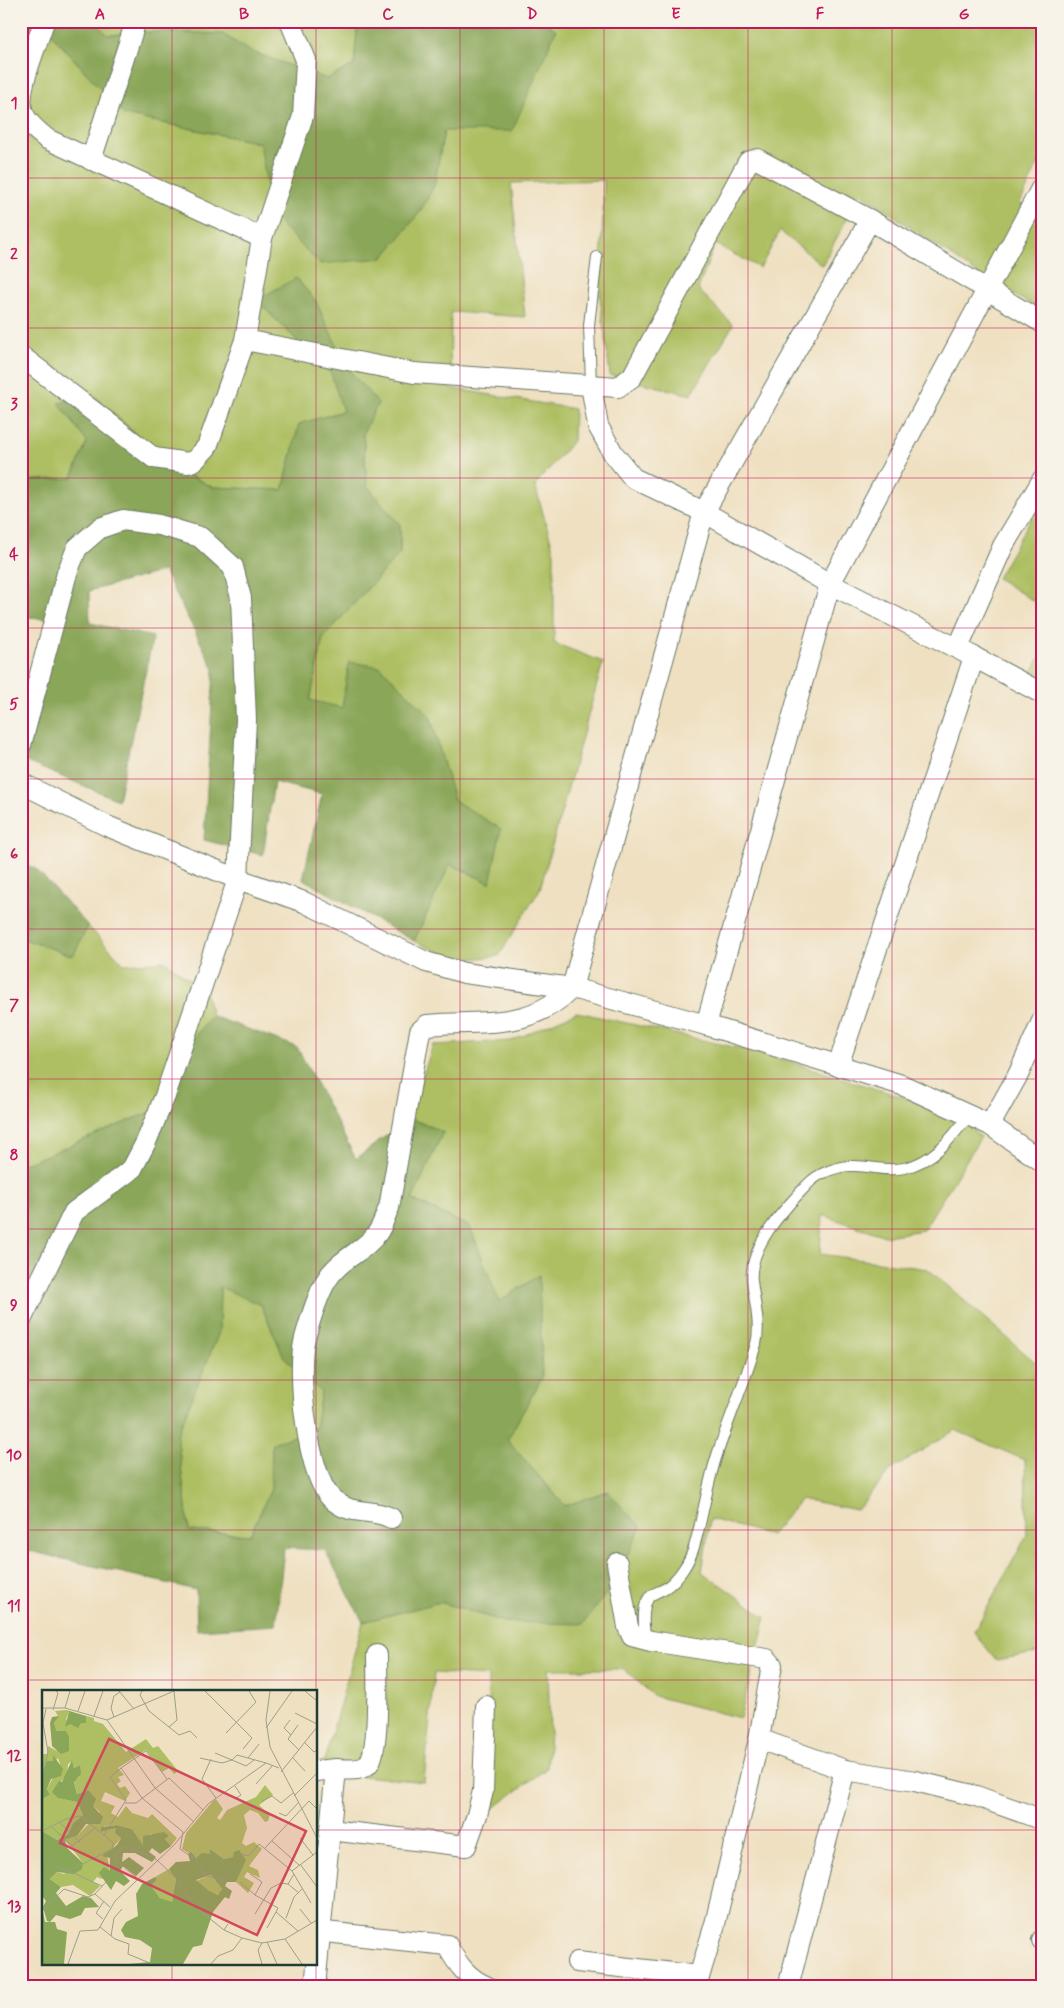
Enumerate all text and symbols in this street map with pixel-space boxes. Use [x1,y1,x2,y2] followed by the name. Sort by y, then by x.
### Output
[95,4,105,25] text: A
[239,4,249,25] text: B
[382,4,394,25] text: C
[526,4,538,25] text: D
[671,4,681,25] text: E
[816,4,825,25] text: F
[959,4,970,25] text: G
[10,93,18,114] text: 1
[10,244,18,265] text: 2
[10,394,18,415] text: 3
[9,544,19,565] text: 4
[9,694,19,715] text: 5
[10,844,18,865] text: 6
[9,995,19,1016] text: 7
[9,1145,19,1166] text: 8
[10,1295,18,1316] text: 9
[6,1445,22,1466] text: 10
[7,1596,21,1617] text: 11
[42,1690,318,1966] inset map
[6,1746,22,1767] text: 12
[7,1896,21,1917] text: 13

